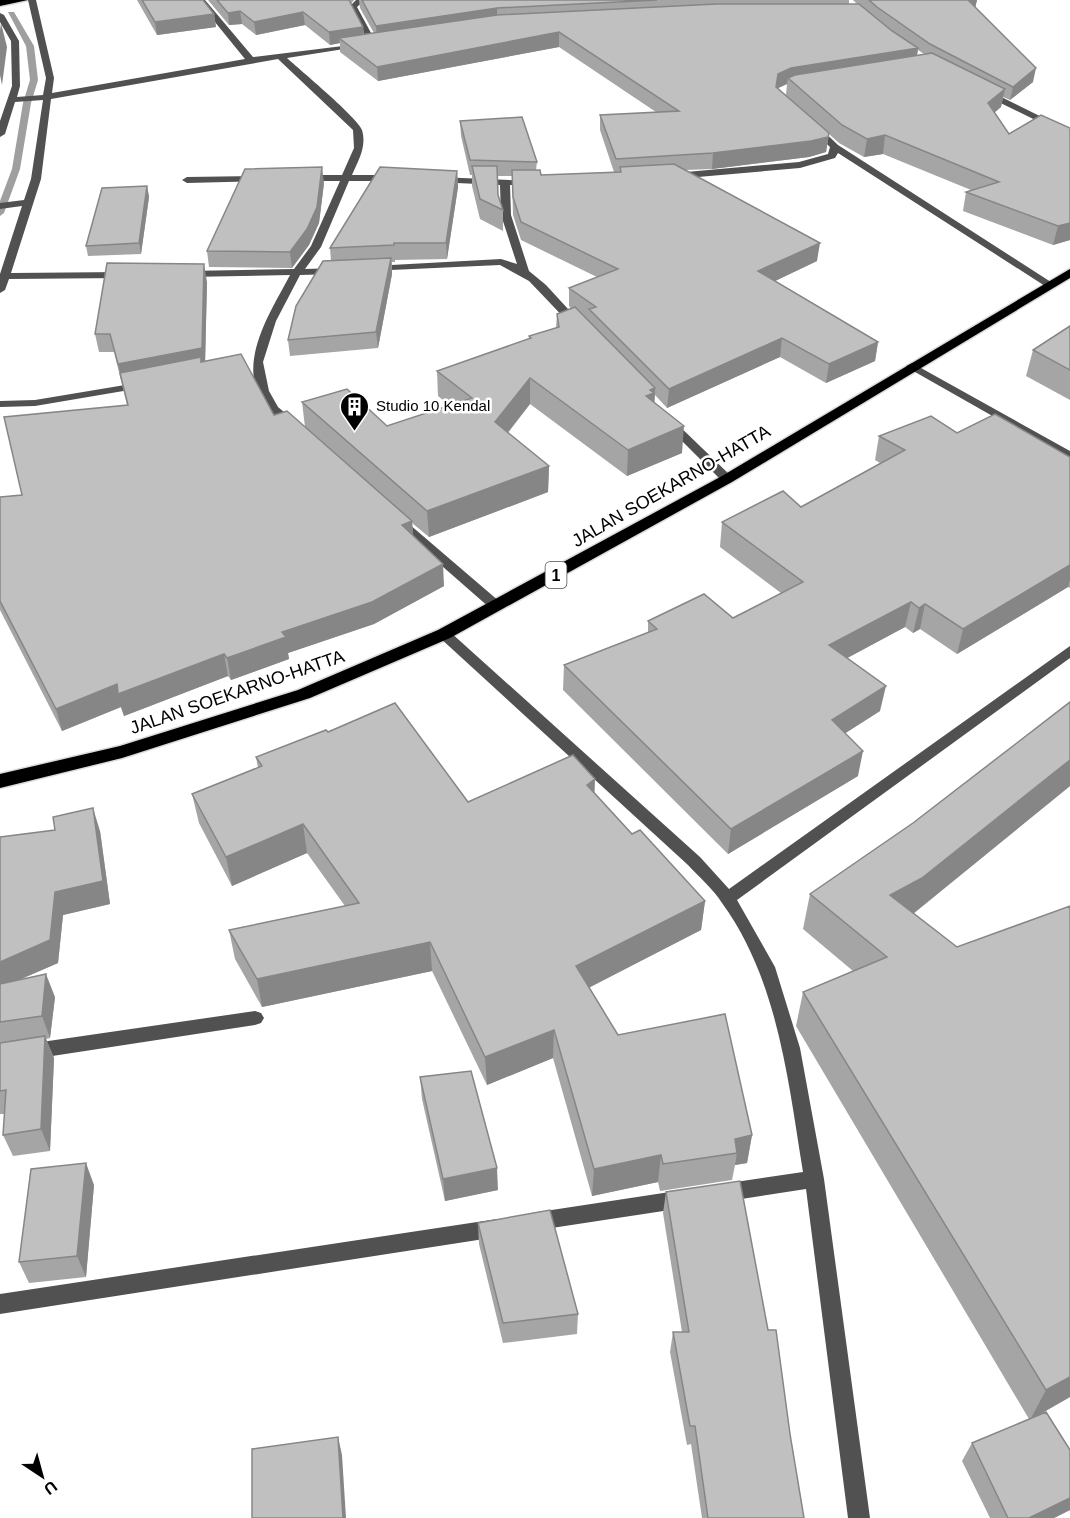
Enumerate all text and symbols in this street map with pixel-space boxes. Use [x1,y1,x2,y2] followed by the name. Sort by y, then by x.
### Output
[339,390,371,432] building icon: Studio 10 Kendal
[376,397,490,414] place label: Studio 10 Kendal
[568,421,774,551] street label: JALAN SOEKARNO-HATTA
[546,562,566,588] road number: 1
[127,646,347,738] street label: JALAN SOEKARNO-HATTA
[12,1446,72,1506] north arrow
[41,1477,60,1498] text: U

